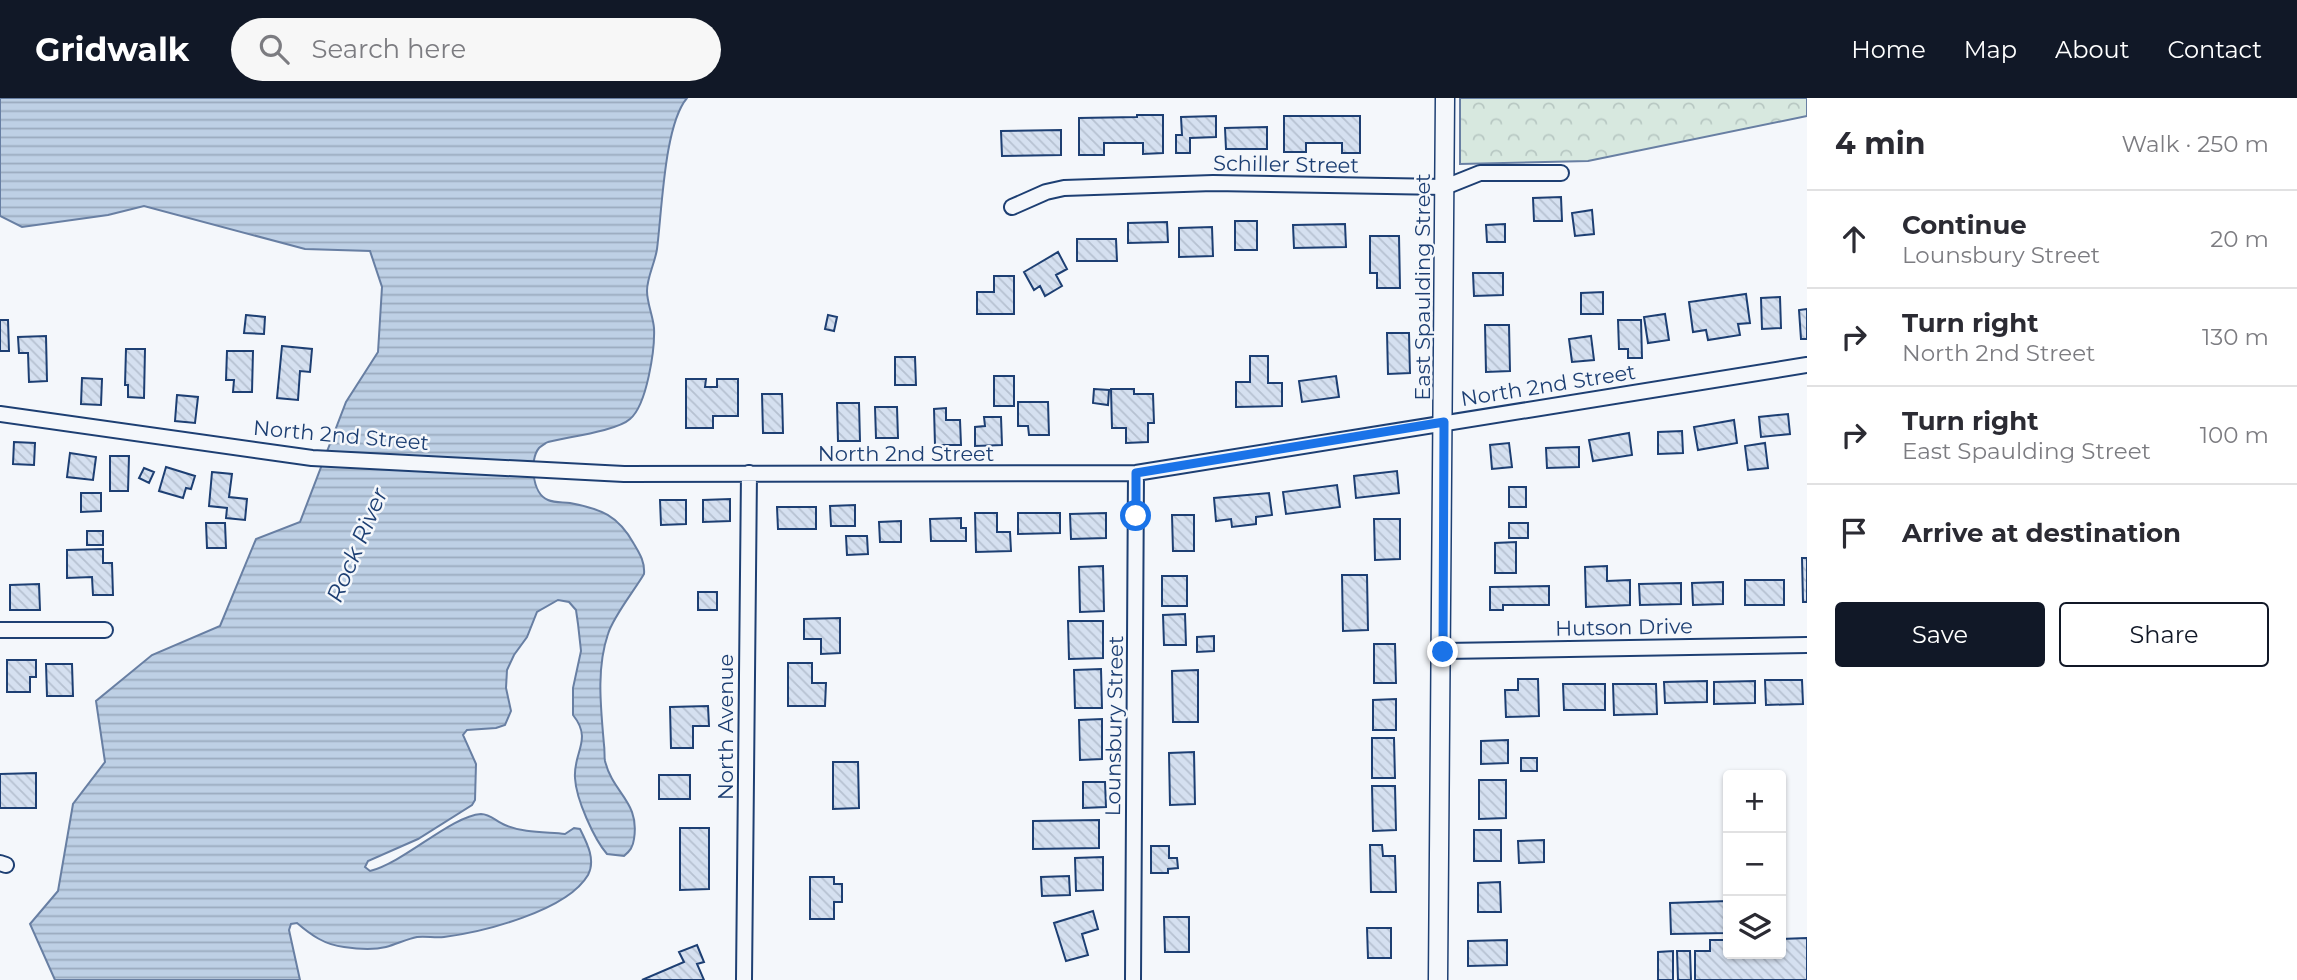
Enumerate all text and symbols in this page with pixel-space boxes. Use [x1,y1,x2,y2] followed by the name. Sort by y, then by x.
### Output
[231,18,721,81] search box
[35,29,189,69] text: Gridwalk
[255,30,293,68] icon: search
[311,33,466,65] text: Search here
[1851,35,1926,64] text: Home
[1964,35,2017,64] text: Map
[2055,35,2129,64] text: About
[2167,35,2262,64] text: Contact
[1835,125,1925,162] text: 4 min
[2122,130,2269,158] text: Walk · 250 m
[1213,150,1359,178] street label: Schiller Street
[1410,173,1435,401] street label: East Spaulding Street
[1902,209,2027,241] text: Continue
[1835,220,1873,258] icon: ahead
[2210,225,2269,253] text: 20 m
[1902,241,2100,269] text: Lounsbury Street
[1902,307,2038,339] text: Turn right
[1835,318,1873,356] icon: right
[2202,323,2269,351] text: 130 m
[1902,339,2095,367] text: North 2nd Street
[1459,359,1637,411] street label: North 2nd Street
[1902,405,2038,437] text: Turn right
[252,415,430,455] street label: North 2nd Street
[1835,416,1873,454] icon: right
[2200,421,2269,449] text: 100 m
[1902,437,2151,465] text: East Spaulding Street
[818,441,994,466] street label: North 2nd Street
[320,483,394,606] water label: Rock River
[1120,500,1151,531] route start
[1835,514,1873,552] icon: arrive
[1902,517,2181,549] text: Arrive at destination
[1835,602,2045,667] button: Save
[2059,602,2269,667] button: Share
[1555,613,1693,641] street label: Hutson Drive
[1100,635,1128,817] street label: Lounsbury Street
[1427,636,1458,667] route end
[713,654,738,800] street label: North Avenue
[1723,770,1786,959] map controls
[1723,770,1786,833] button: +
[1723,833,1786,896] button: −
[1723,896,1786,959] button: layers

